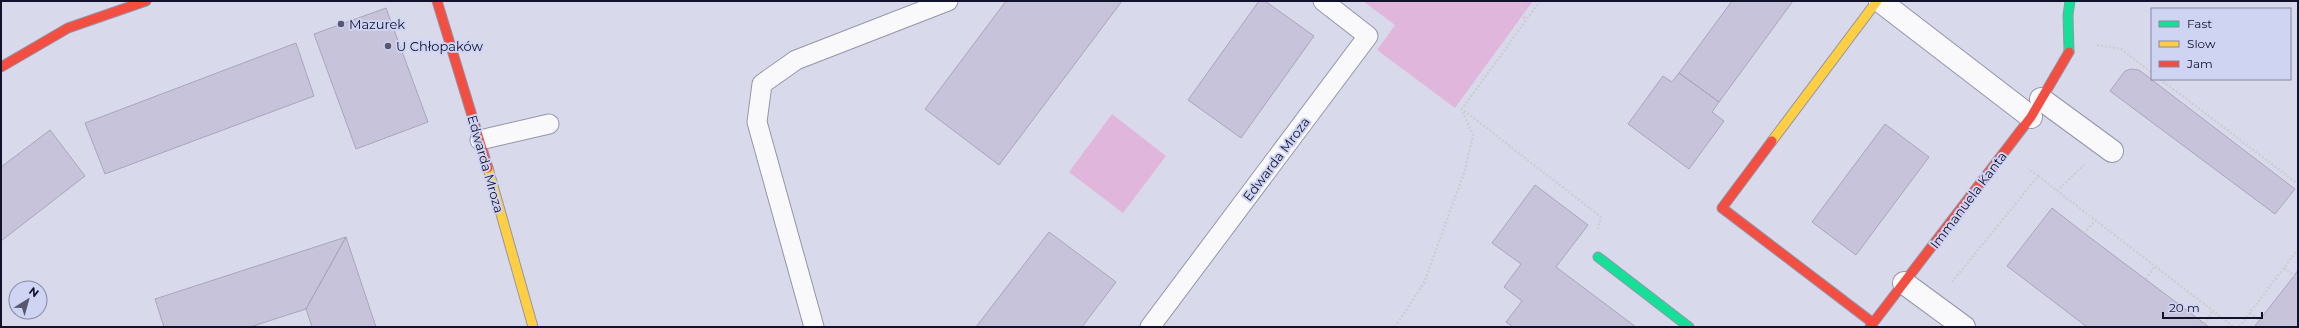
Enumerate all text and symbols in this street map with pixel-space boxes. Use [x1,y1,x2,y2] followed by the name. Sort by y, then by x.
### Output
[2151,8,2291,80] legend
[349,16,405,32] place label: Mazurek
[2187,16,2212,31] text: Fast
[336,19,346,29] marker: Mazurek
[2187,36,2216,51] text: Slow
[396,38,483,54] place label: U Chłopaków
[383,41,393,51] marker: U Chłopaków
[2186,56,2213,71] text: Jam
[464,113,508,215] street label: Edwarda Mroza
[1239,114,1313,204] street label: Edwarda Mroza
[1926,148,2010,252] street label: Immanuela Kanta
[8,280,48,320] north arrow
[26,284,42,300] text: N
[2163,294,2262,320] scale bar
[2169,300,2200,315] text: 20 m

